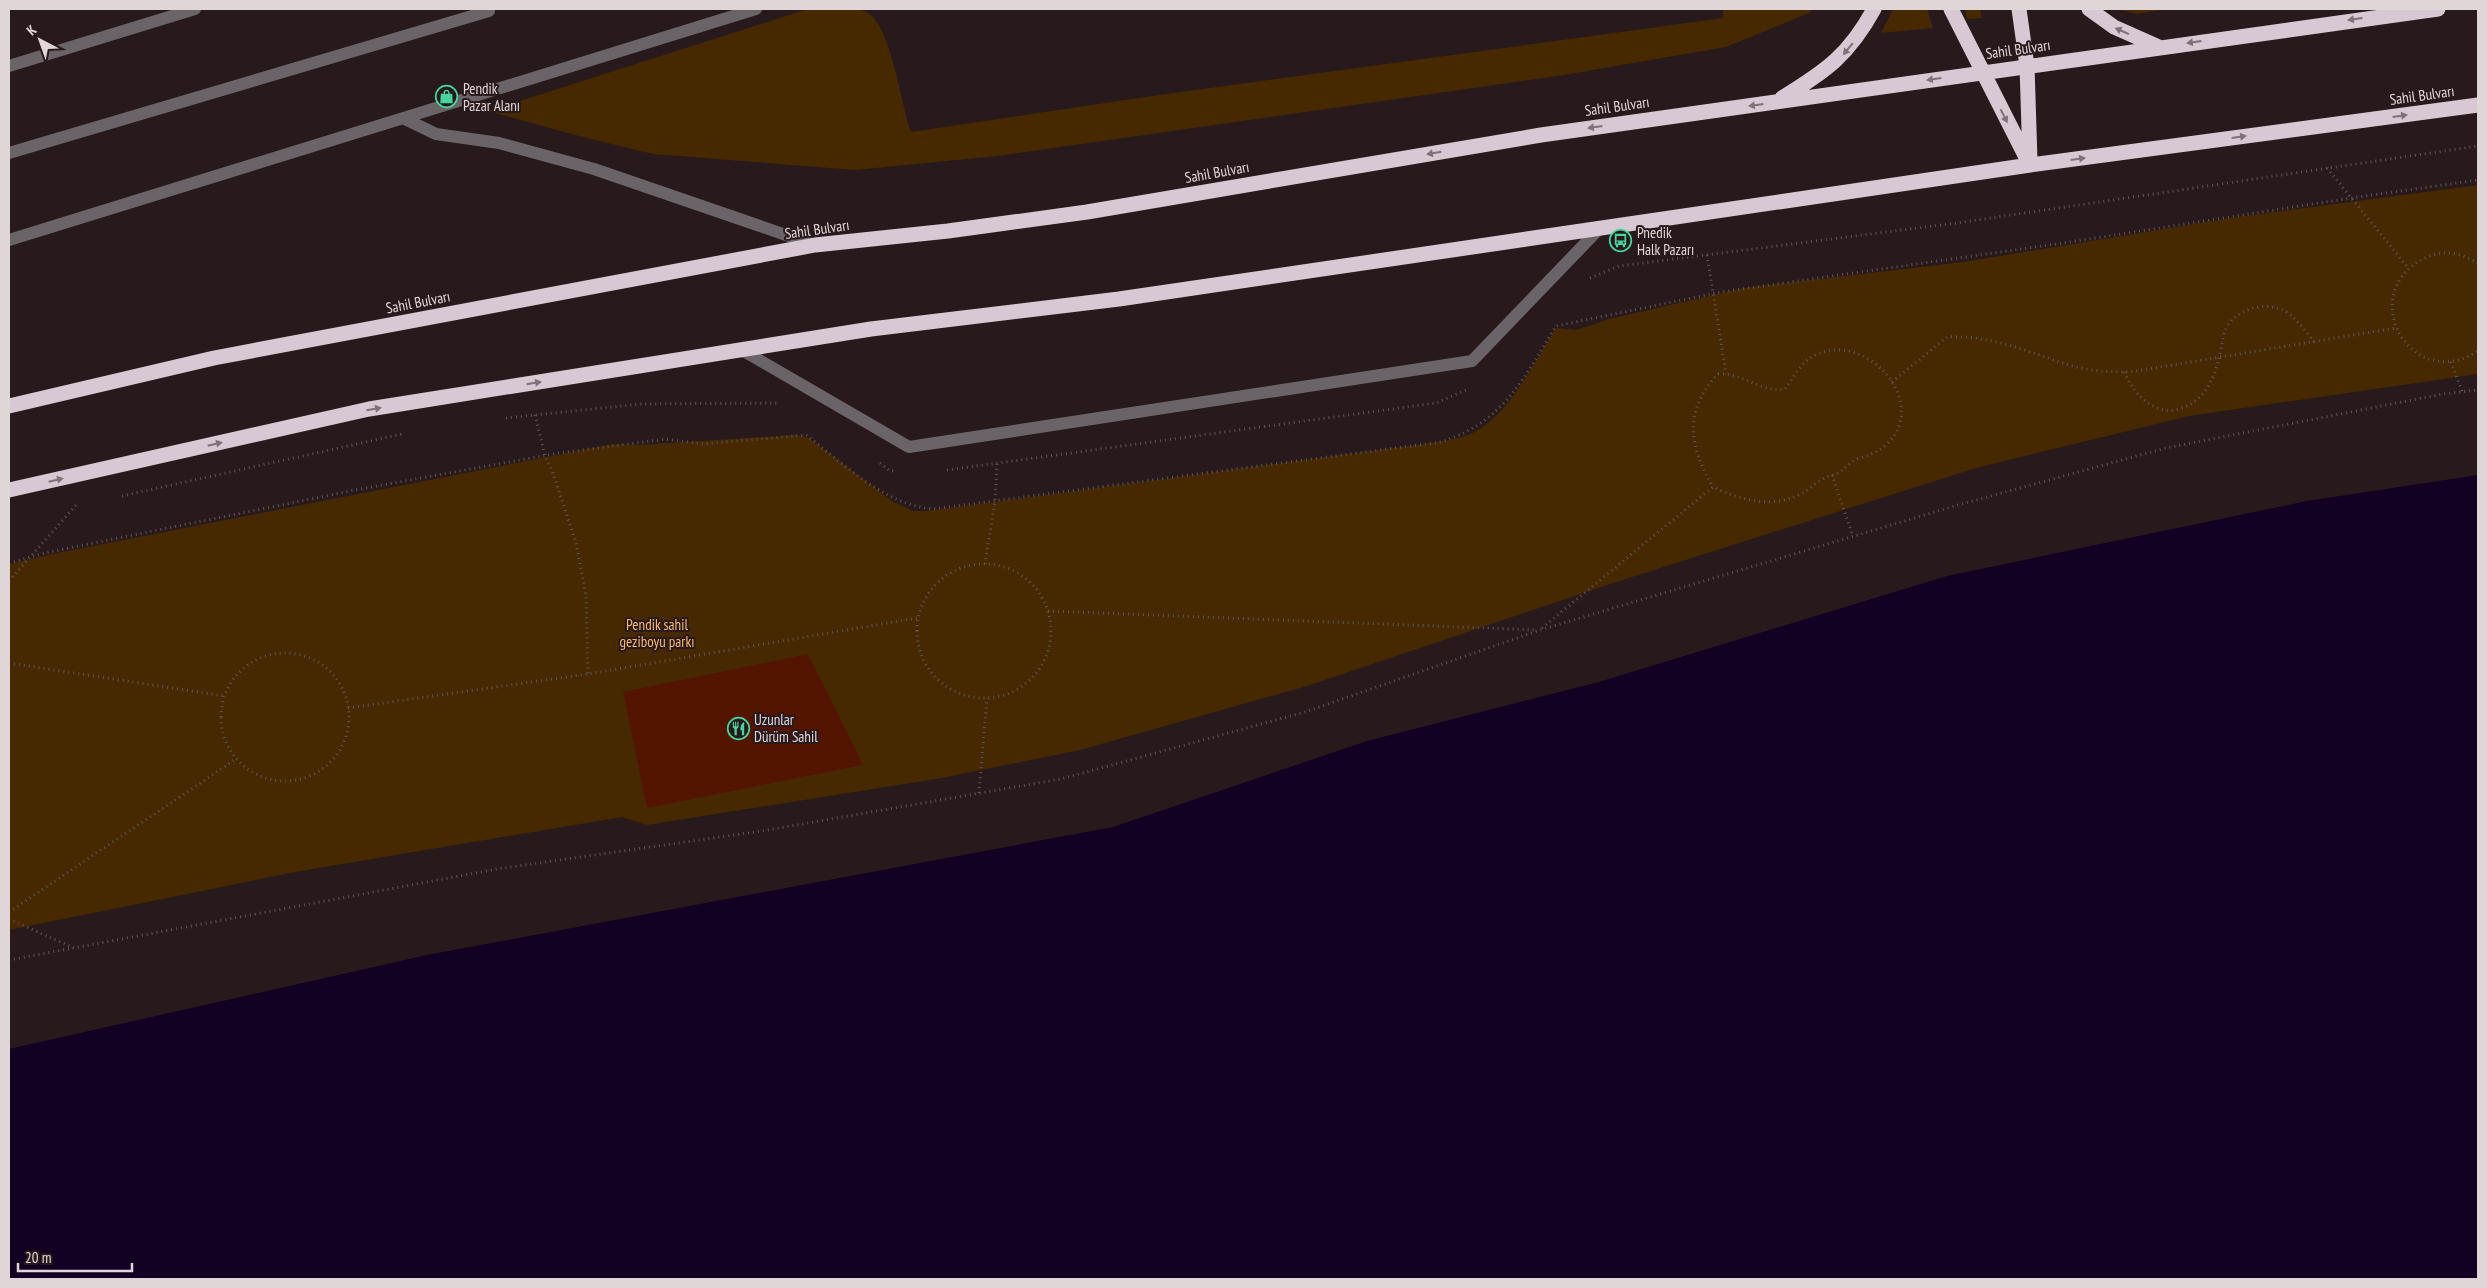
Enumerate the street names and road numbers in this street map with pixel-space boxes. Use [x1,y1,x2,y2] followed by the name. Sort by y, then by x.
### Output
[1984,35,2052,63] street label: Sahil Bulvarı
[2388,81,2456,109] street label: Sahil Bulvarı
[1583,92,1651,120] street label: Sahil Bulvarı
[1183,157,1251,187] street label: Sahil Bulvarı
[783,215,851,243] street label: Sahil Bulvarı
[384,286,452,318] street label: Sahil Bulvarı

